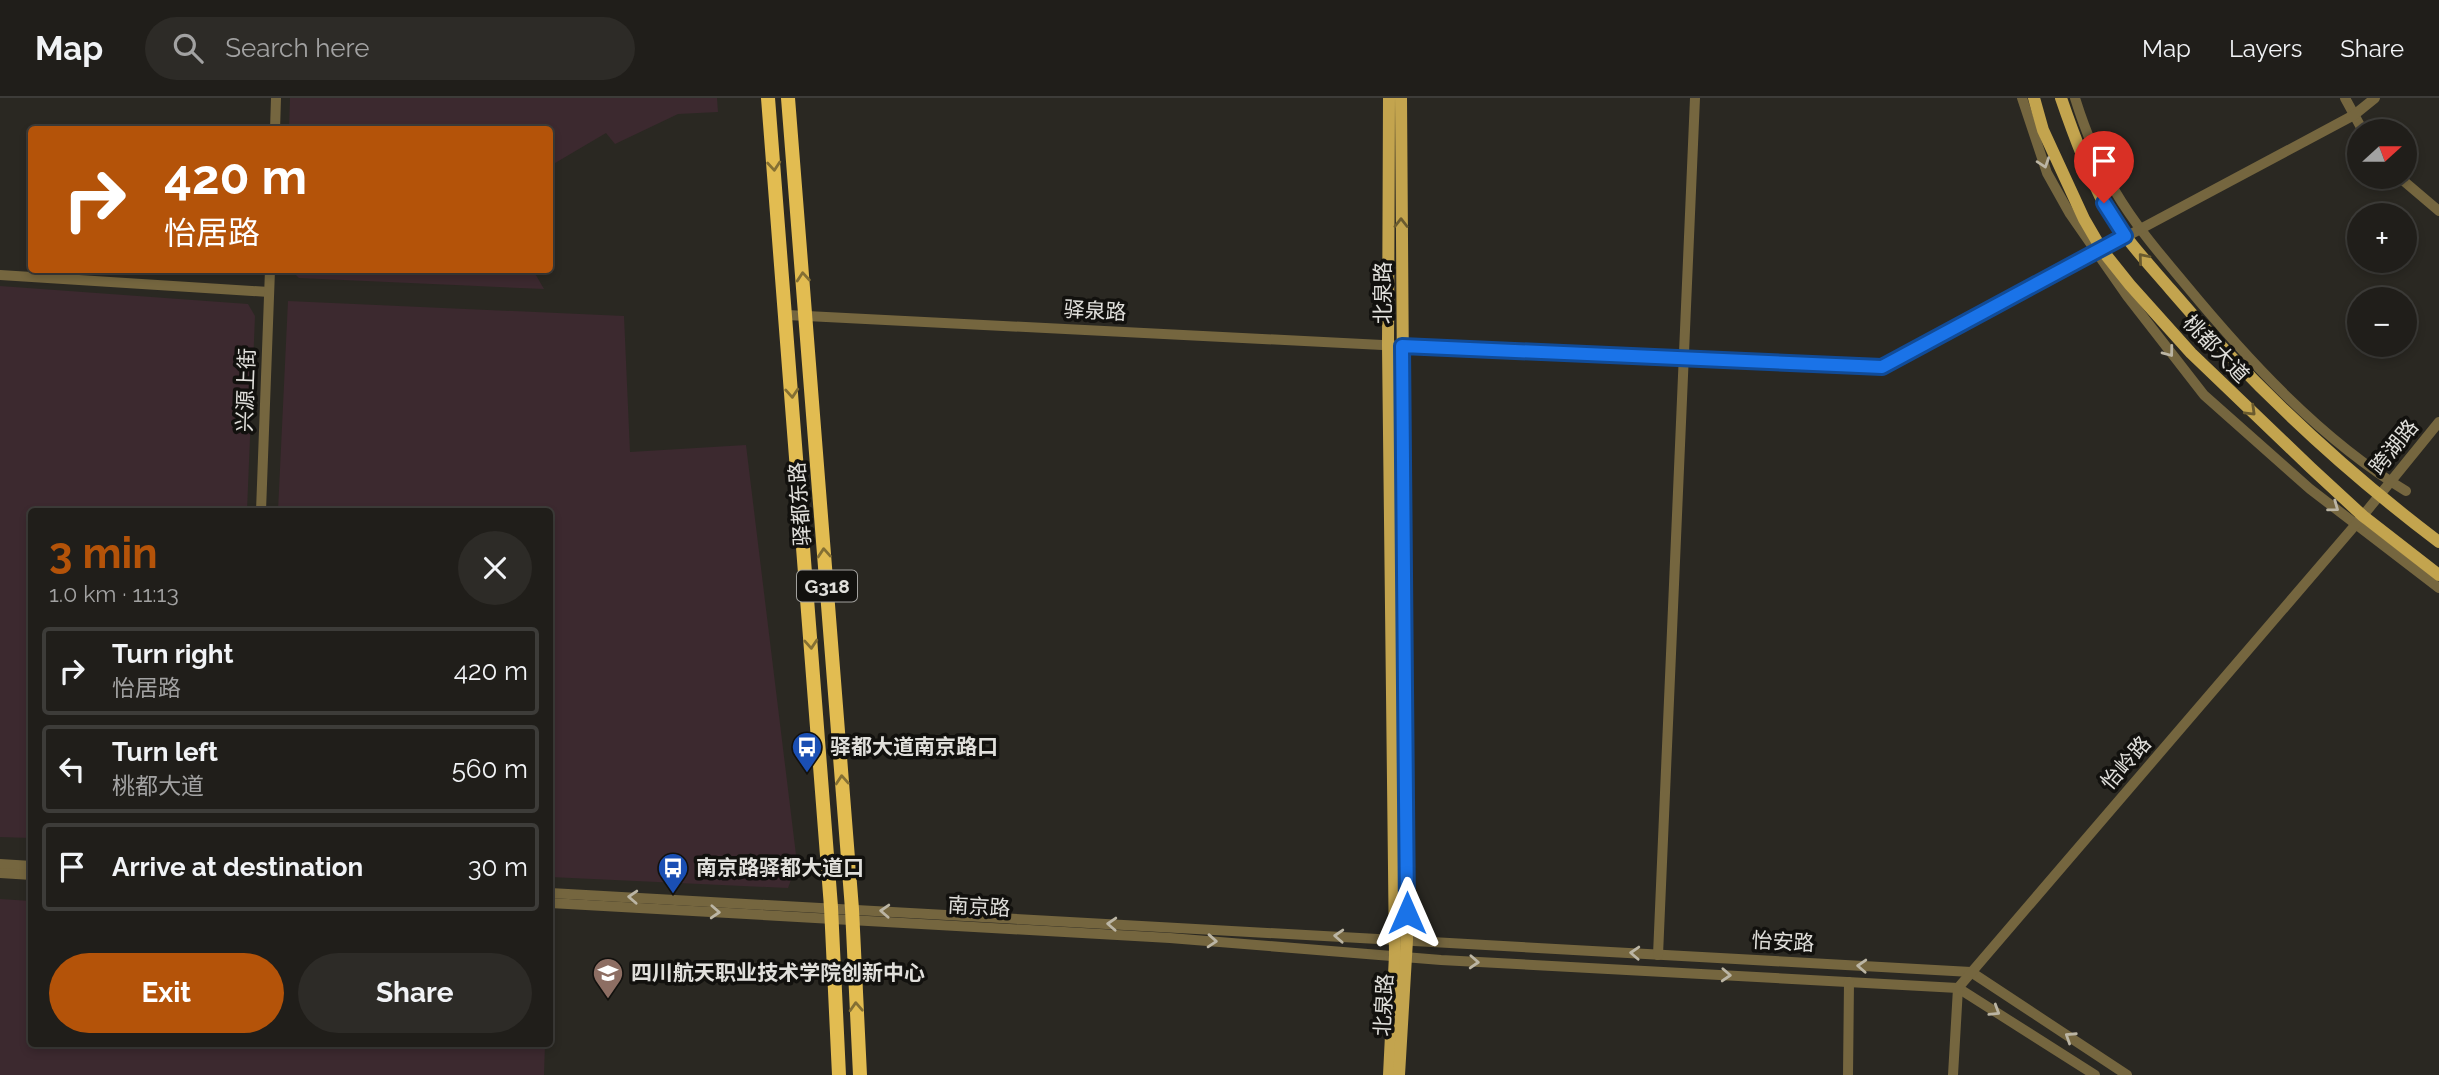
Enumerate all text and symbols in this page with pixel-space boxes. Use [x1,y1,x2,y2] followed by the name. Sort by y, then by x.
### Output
[145,17,635,80] search box
[35,29,103,68] text: Map
[169,29,207,67] icon: search
[225,33,370,63] text: Search here
[2142,34,2191,63] text: Map
[2229,34,2302,63] text: Layers
[2340,34,2404,63] text: Share
[2347,119,2417,189] north arrow
[2347,119,2417,357] map controls
[2074,131,2134,203] pin
[2085,142,2123,180] icon: arrive
[164,148,307,205] text: 420 m
[49,154,140,245] icon: right
[2035,156,2050,168] one-way arrow
[766,161,781,172] one-way arrow
[2347,203,2417,273] button: +
[164,214,260,251] text: 怡居路
[1394,217,1409,228] one-way arrow
[2139,253,2152,265] one-way arrow
[1370,262,1395,325] street label: 北泉路
[796,272,811,283] one-way arrow
[2347,287,2417,357] button: −
[1063,296,1127,325] street label: 驿泉路
[2178,310,2255,388] street label: 桃都大道
[2161,344,2173,357] one-way arrow
[232,348,259,432] street label: 兴源上街
[784,388,799,399] one-way arrow
[2243,403,2256,415] one-way arrow
[2364,414,2423,479] street label: 跨湖路
[784,461,815,547] street label: 驿都东路
[2326,499,2339,511] one-way arrow
[49,529,158,578] text: 3 min
[458,531,532,605] button: close
[817,547,832,558] one-way arrow
[797,570,857,601] road number: G318
[49,580,179,607] text: 1.0 km · 11:13
[112,639,233,669] text: Turn right
[803,639,818,650] one-way arrow
[53,652,91,690] icon: right
[454,656,528,686] text: 420 m
[112,674,181,701] text: 怡居路
[790,730,824,774] bus stop icon: 驿都大道南京路口
[2096,731,2156,795] street label: 怡岭路
[830,734,998,759] place label: 驿都大道南京路口
[112,737,218,767] text: Turn left
[53,750,91,788] icon: left
[452,754,528,784] text: 560 m
[112,772,204,799] text: 桃都大道
[835,774,850,785] one-way arrow
[53,848,91,886] icon: arrive
[656,851,690,895] bus stop icon: 南京路驿都大道口
[112,852,363,882] text: Arrive at destination
[468,852,528,882] text: 30 m
[696,855,864,880] place label: 南京路驿都大道口
[1370,876,1444,950] position arrow
[628,890,639,905] one-way arrow
[947,892,1011,921] street label: 南京路
[879,904,890,919] one-way arrow
[710,905,721,920] one-way arrow
[1106,916,1117,931] one-way arrow
[1751,927,1815,956] street label: 怡安路
[1333,929,1344,944] one-way arrow
[1206,933,1217,948] one-way arrow
[1629,946,1640,961] one-way arrow
[49,953,284,1033] button: Exit
[298,953,532,1033] button: Share
[1469,954,1480,969] one-way arrow
[591,956,625,1000] school or university icon: 四川航天职业技术学院创新中心
[1856,959,1867,974] one-way arrow
[631,960,925,985] place label: 四川航天职业技术学院创新中心
[1721,967,1732,982] one-way arrow
[1369,973,1398,1037] street label: 北泉路
[849,1001,864,1012] one-way arrow
[1988,1003,2001,1016] one-way arrow
[2065,1033,2078,1046] one-way arrow

